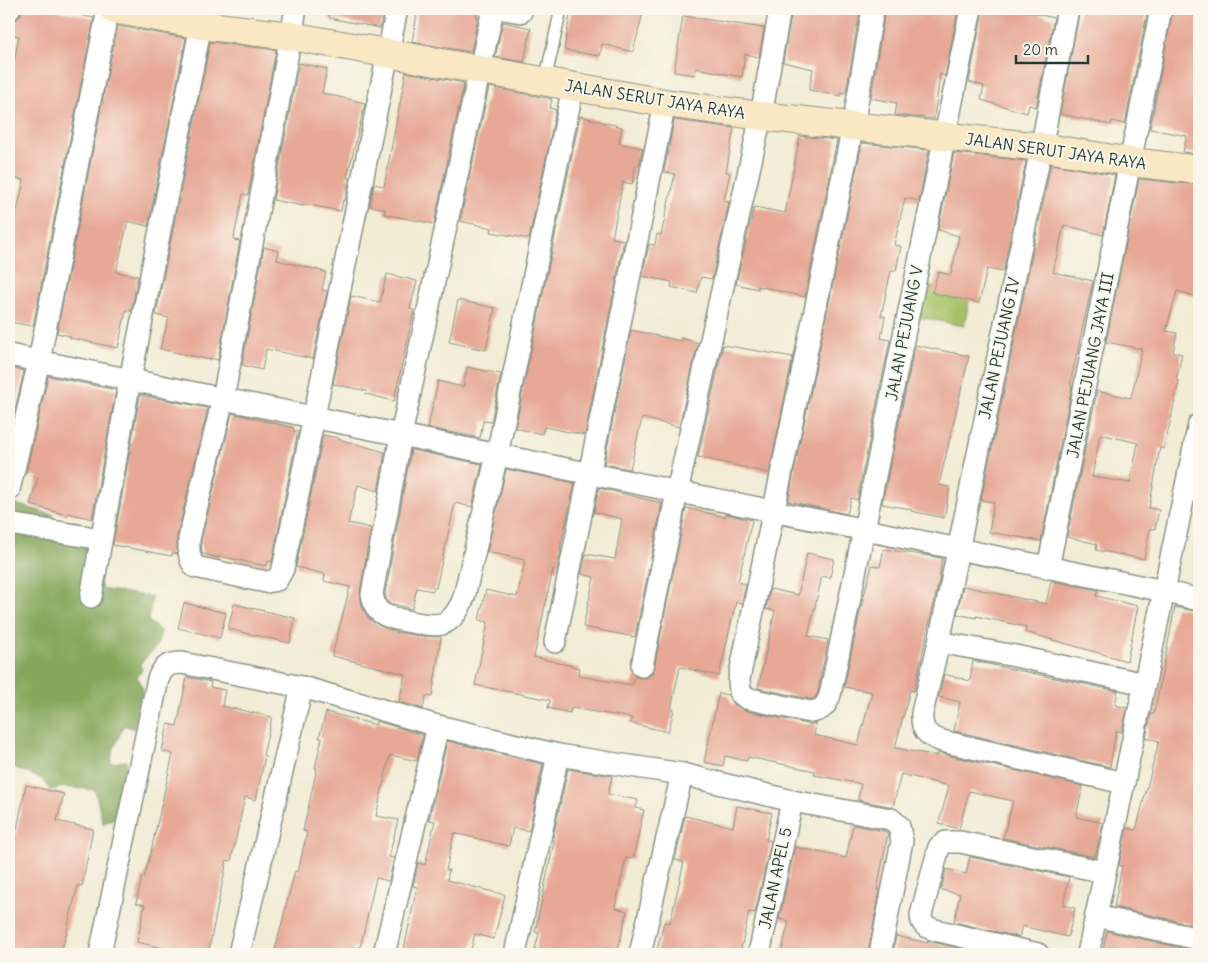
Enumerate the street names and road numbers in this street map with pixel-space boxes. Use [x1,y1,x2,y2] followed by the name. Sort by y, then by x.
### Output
[563,75,747,123] street label: JALAN SERUT JAYA RAYA
[964,128,1148,174] street label: JALAN SERUT JAYA RAYA
[881,264,927,402] street label: JALAN PEJUANG V
[1062,271,1118,459] street label: JALAN PEJUANG JAYA III
[974,275,1024,421] street label: JALAN PEJUANG IV
[754,825,796,931] street label: JALAN APEL 5

